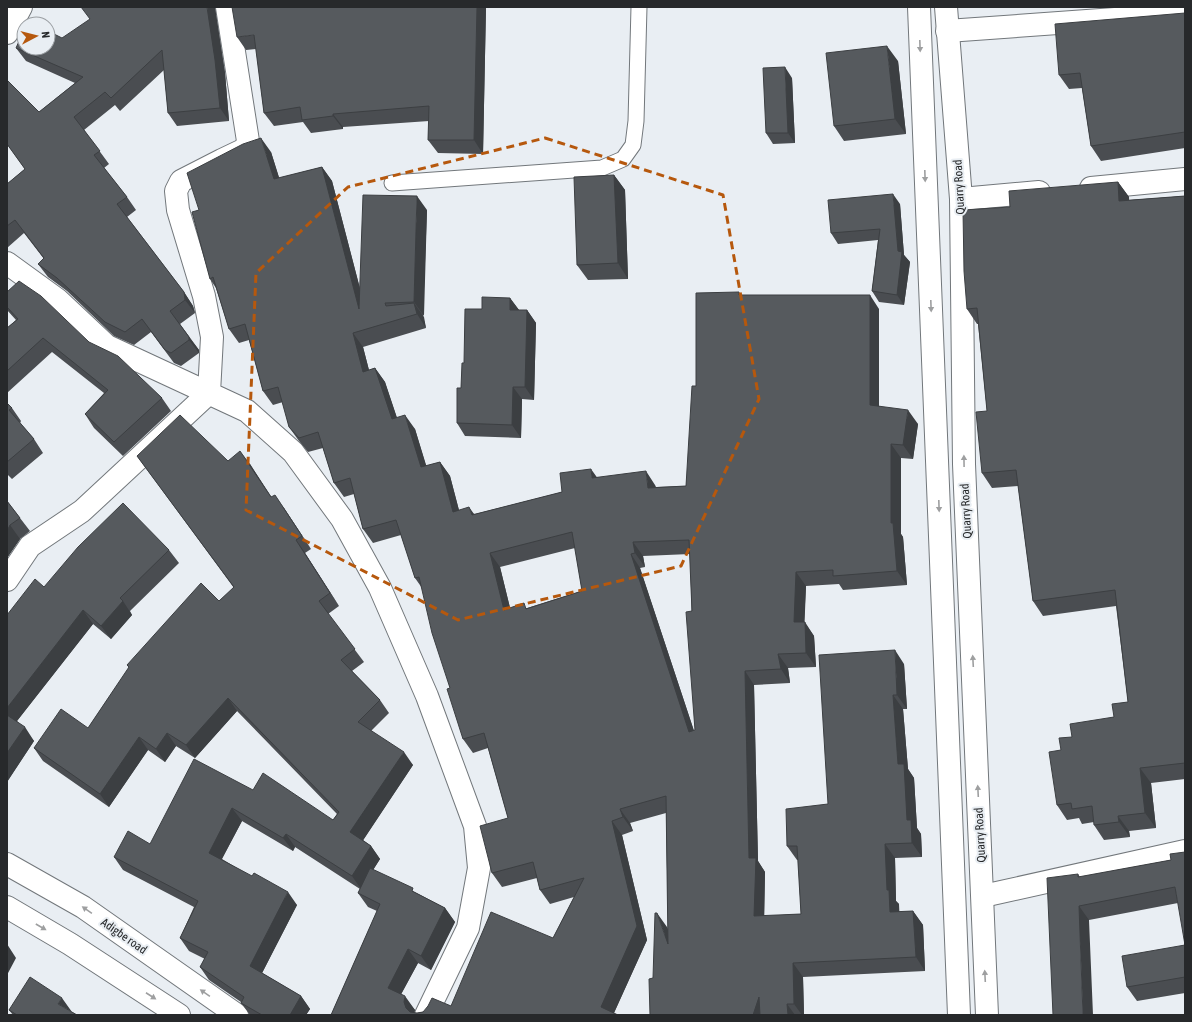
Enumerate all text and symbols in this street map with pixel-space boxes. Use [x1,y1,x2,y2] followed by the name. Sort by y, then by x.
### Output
[16,16,56,56] north arrow
[40,31,52,39] text: N
[917,40,924,52] one-way arrow
[951,159,967,215] street label: Quarry Road
[922,170,929,182] one-way arrow
[927,300,934,312] one-way arrow
[961,454,967,467] one-way arrow
[958,483,974,539] street label: Quarry Road
[935,500,942,512] one-way arrow
[969,655,976,667] one-way arrow
[975,785,982,797] one-way arrow
[972,807,988,863] street label: Quarry Road
[82,906,92,914] one-way arrow
[98,915,150,957] street label: Adigbe road
[35,923,47,930] one-way arrow
[982,969,988,982] one-way arrow
[199,989,210,997] one-way arrow
[146,992,156,1000] one-way arrow

